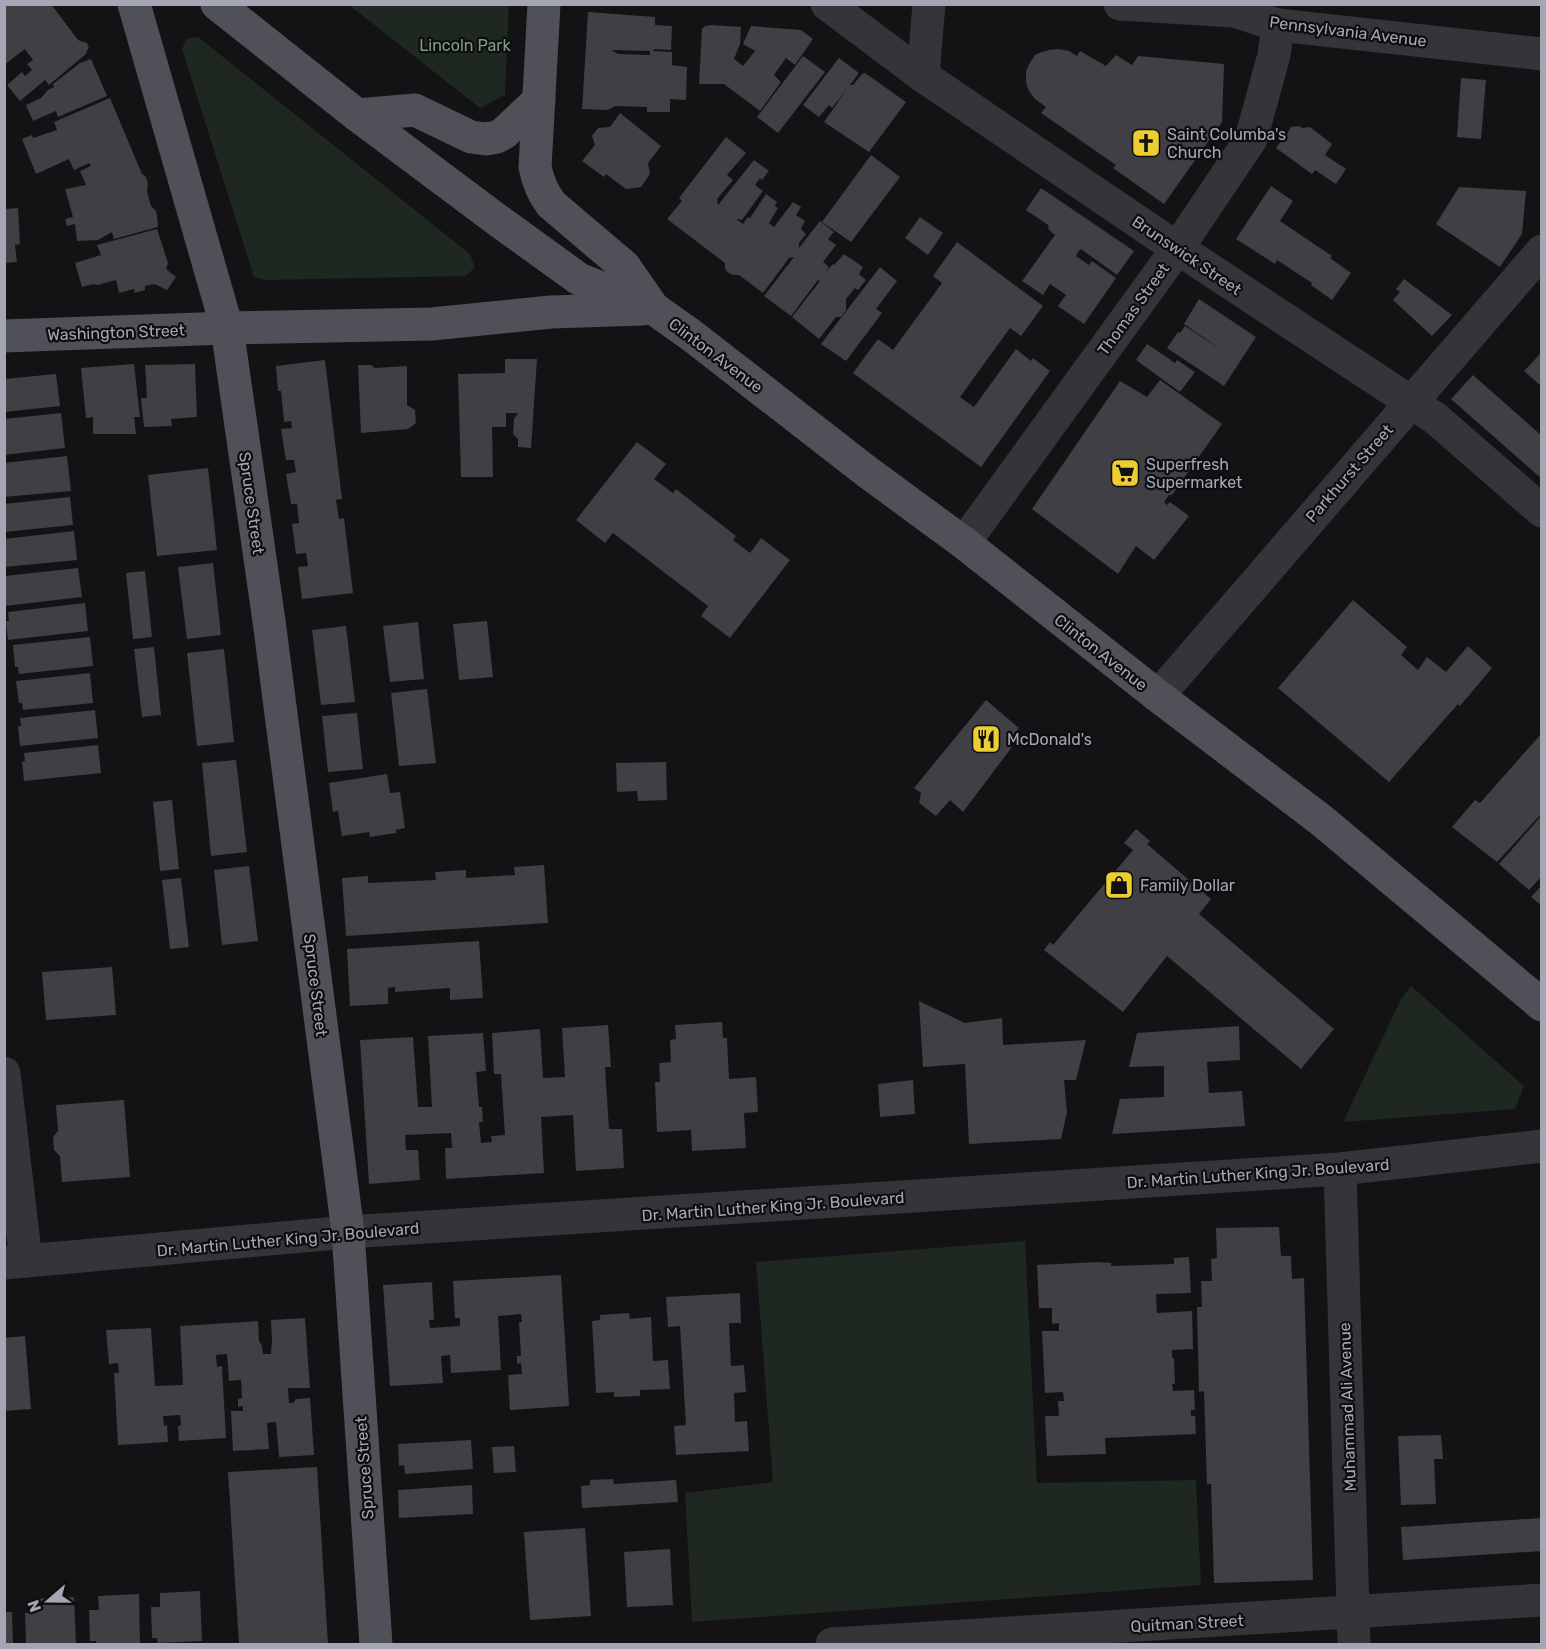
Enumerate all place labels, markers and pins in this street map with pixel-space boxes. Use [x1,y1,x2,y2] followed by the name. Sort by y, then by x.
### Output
[1167,125,1286,162] place label: Saint Columba's Church
[1130,127,1162,159] church icon: Saint Columba's Church
[1146,455,1242,492] place label: Superfresh Supermarket
[1109,457,1141,489] supermarket icon: Superfresh Supermarket
[970,723,1002,755] restaurant icon: McDonald's
[1007,730,1092,749] place label: McDonald's
[1103,869,1135,901] shop icon: Family Dollar
[1140,876,1235,895] place label: Family Dollar

